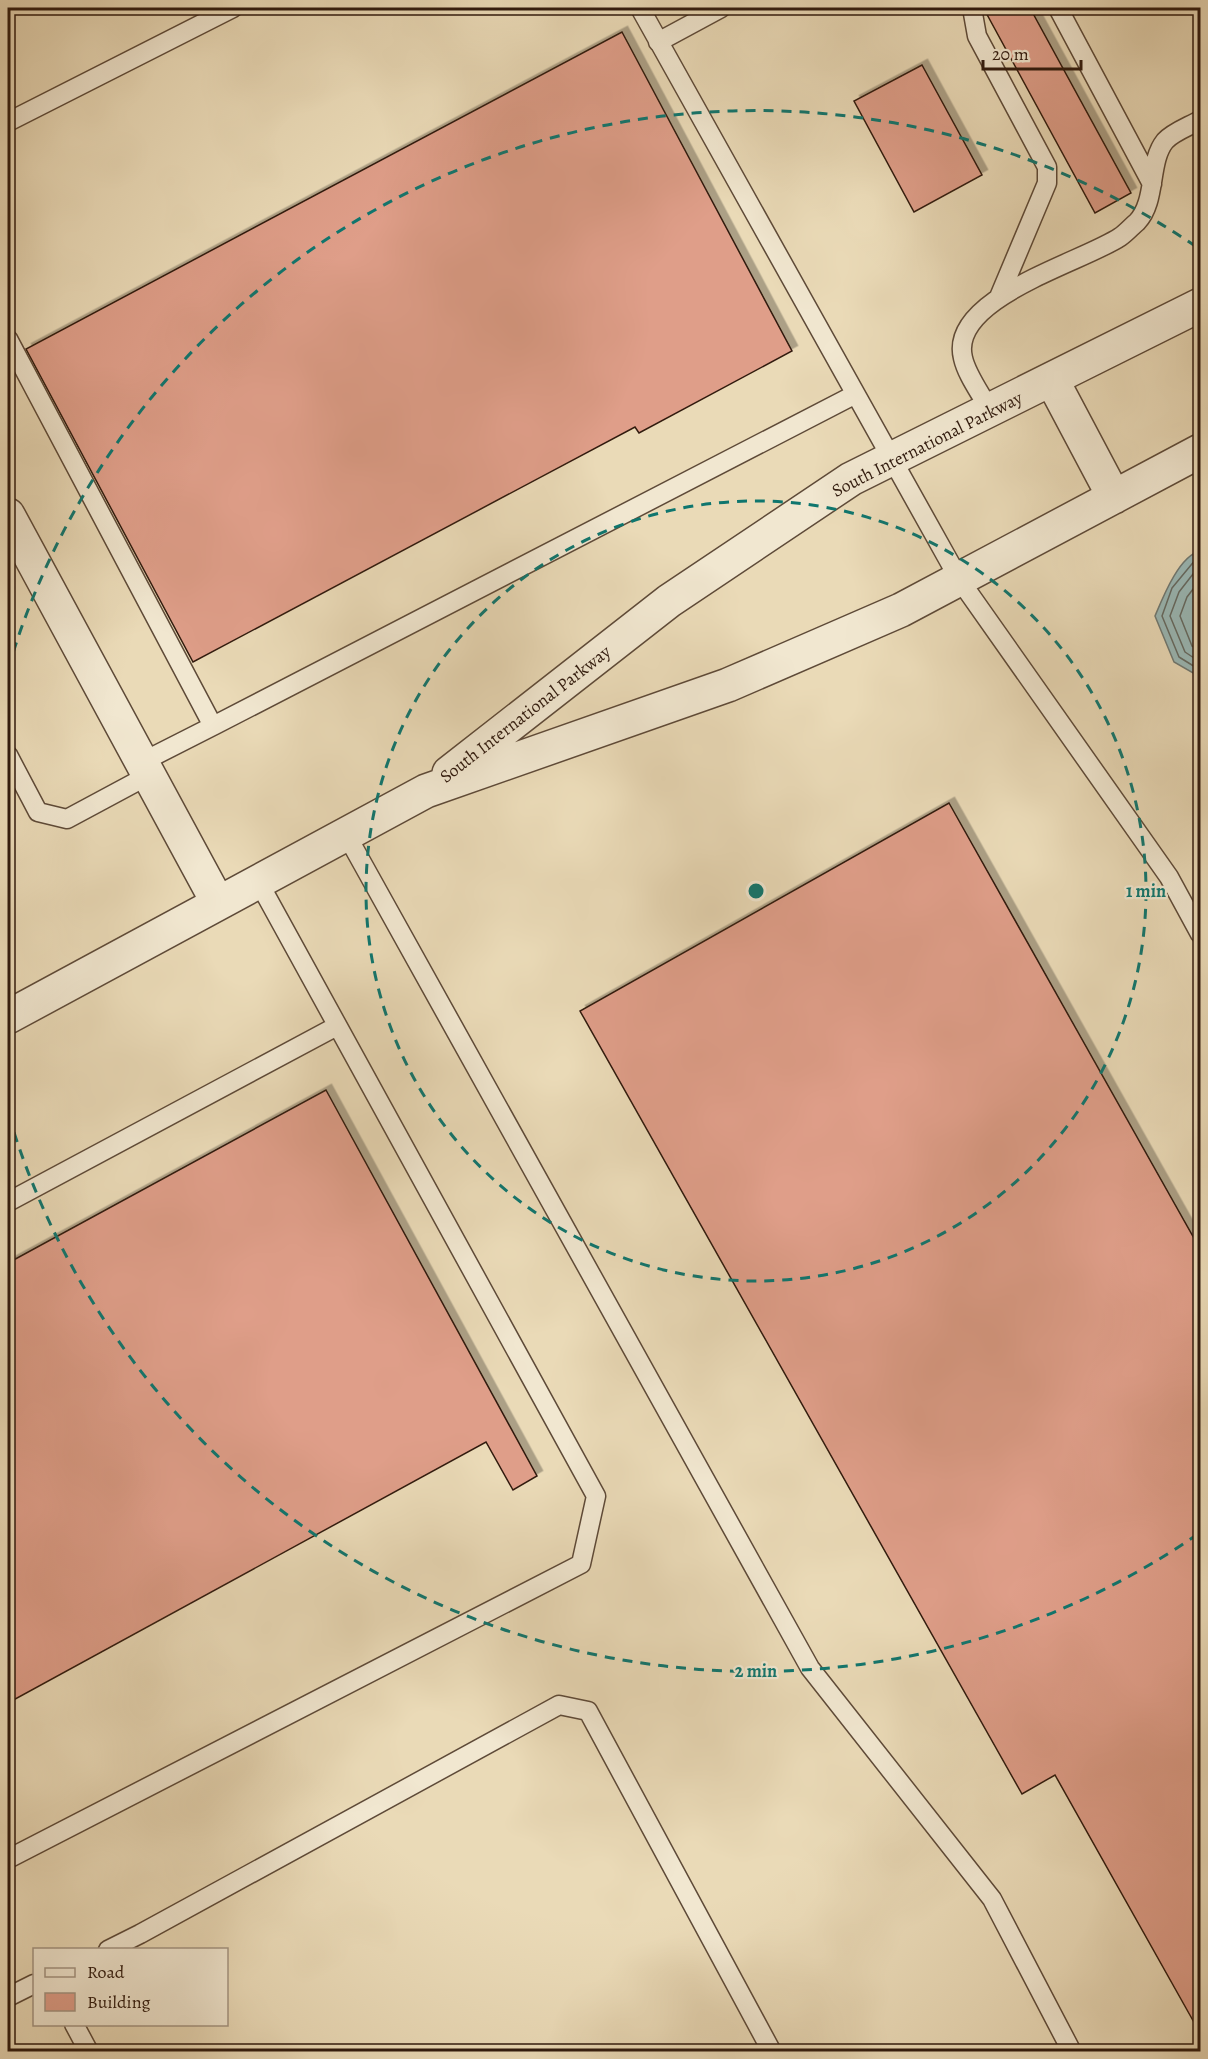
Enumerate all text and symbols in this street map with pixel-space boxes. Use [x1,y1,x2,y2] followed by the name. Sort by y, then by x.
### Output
[983,33,1080,71] scale bar
[992,42,1029,66] text: 20 m
[828,385,1027,503] street label: South International Parkway
[435,639,616,788] street label: South International Parkway
[1126,879,1166,903] text: 1 min
[746,881,766,901] centre of rings
[735,1659,777,1683] text: 2 min
[33,1948,228,2026] legend
[87,1960,125,1984] text: Road
[87,1990,151,2014] text: Building

